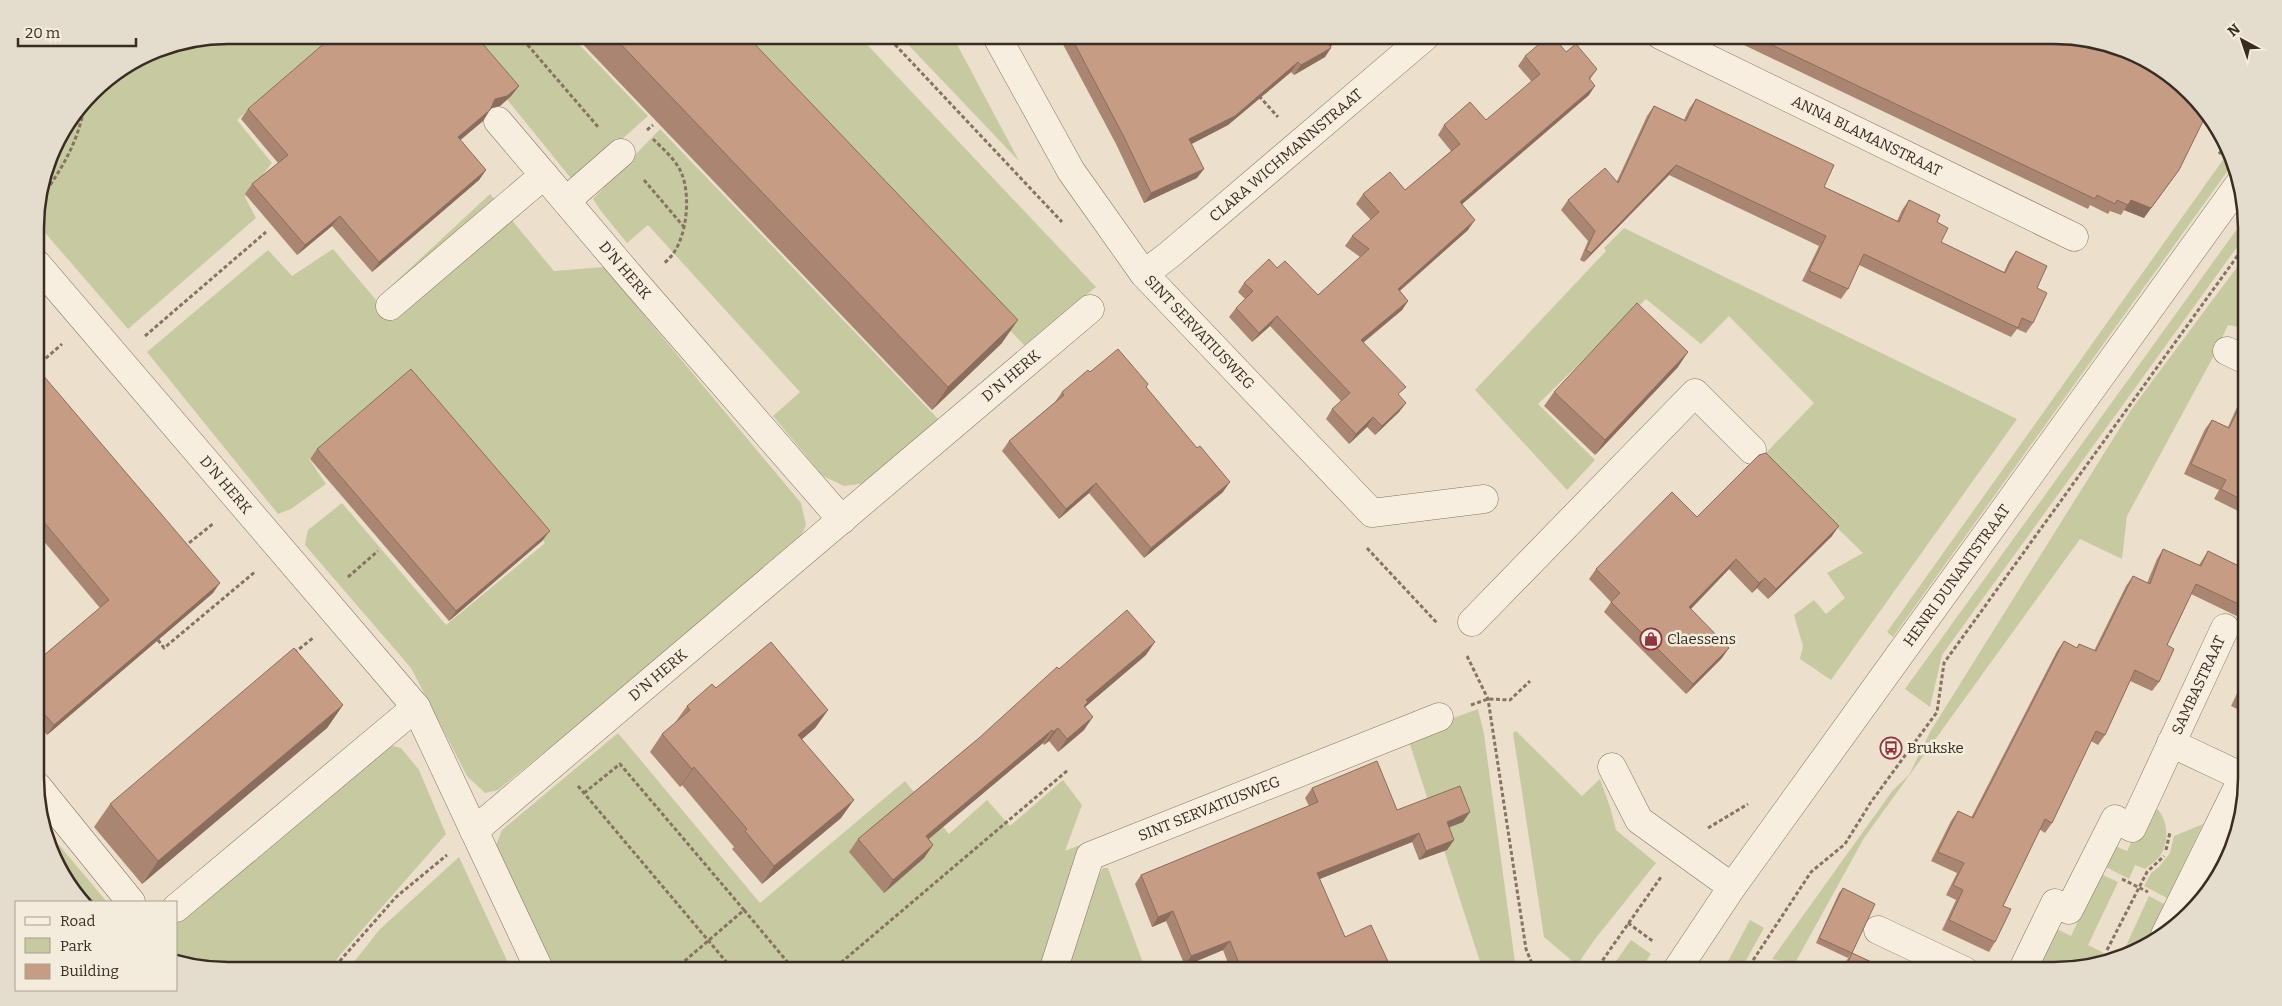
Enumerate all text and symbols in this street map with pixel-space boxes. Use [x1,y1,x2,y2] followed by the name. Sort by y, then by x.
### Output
[18,15,135,47] scale bar
[2217,15,2267,65] north arrow
[2224,20,2244,40] text: N
[25,24,61,42] text: 20 m
[1206,85,1366,226] street label: CLARA WICHMANNSTRAAT
[1789,92,1945,180] street label: ANNA BLAMANSTRAAT
[595,238,655,303] street label: D'N HERK
[1141,271,1258,393] street label: SINT SERVATIUSWEG
[978,346,1044,406] street label: D'N HERK
[196,452,256,518] street label: D'N HERK
[1900,501,2014,650] street label: HENRI DUNANTSTRAAT
[1639,627,1663,651] shop icon: Claessens
[1667,630,1736,648] place label: Claessens
[2168,633,2229,737] street label: SAMBASTRAAT
[625,645,691,705] street label: D'N HERK
[1879,736,1903,760] bus stop icon: Brukske
[1907,739,1964,757] place label: Brukske
[1136,772,1283,845] street label: SINT SERVATIUSWEG
[15,901,178,991] legend
[60,912,95,930] text: Road
[60,937,92,955] text: Park
[60,962,119,980] text: Building

